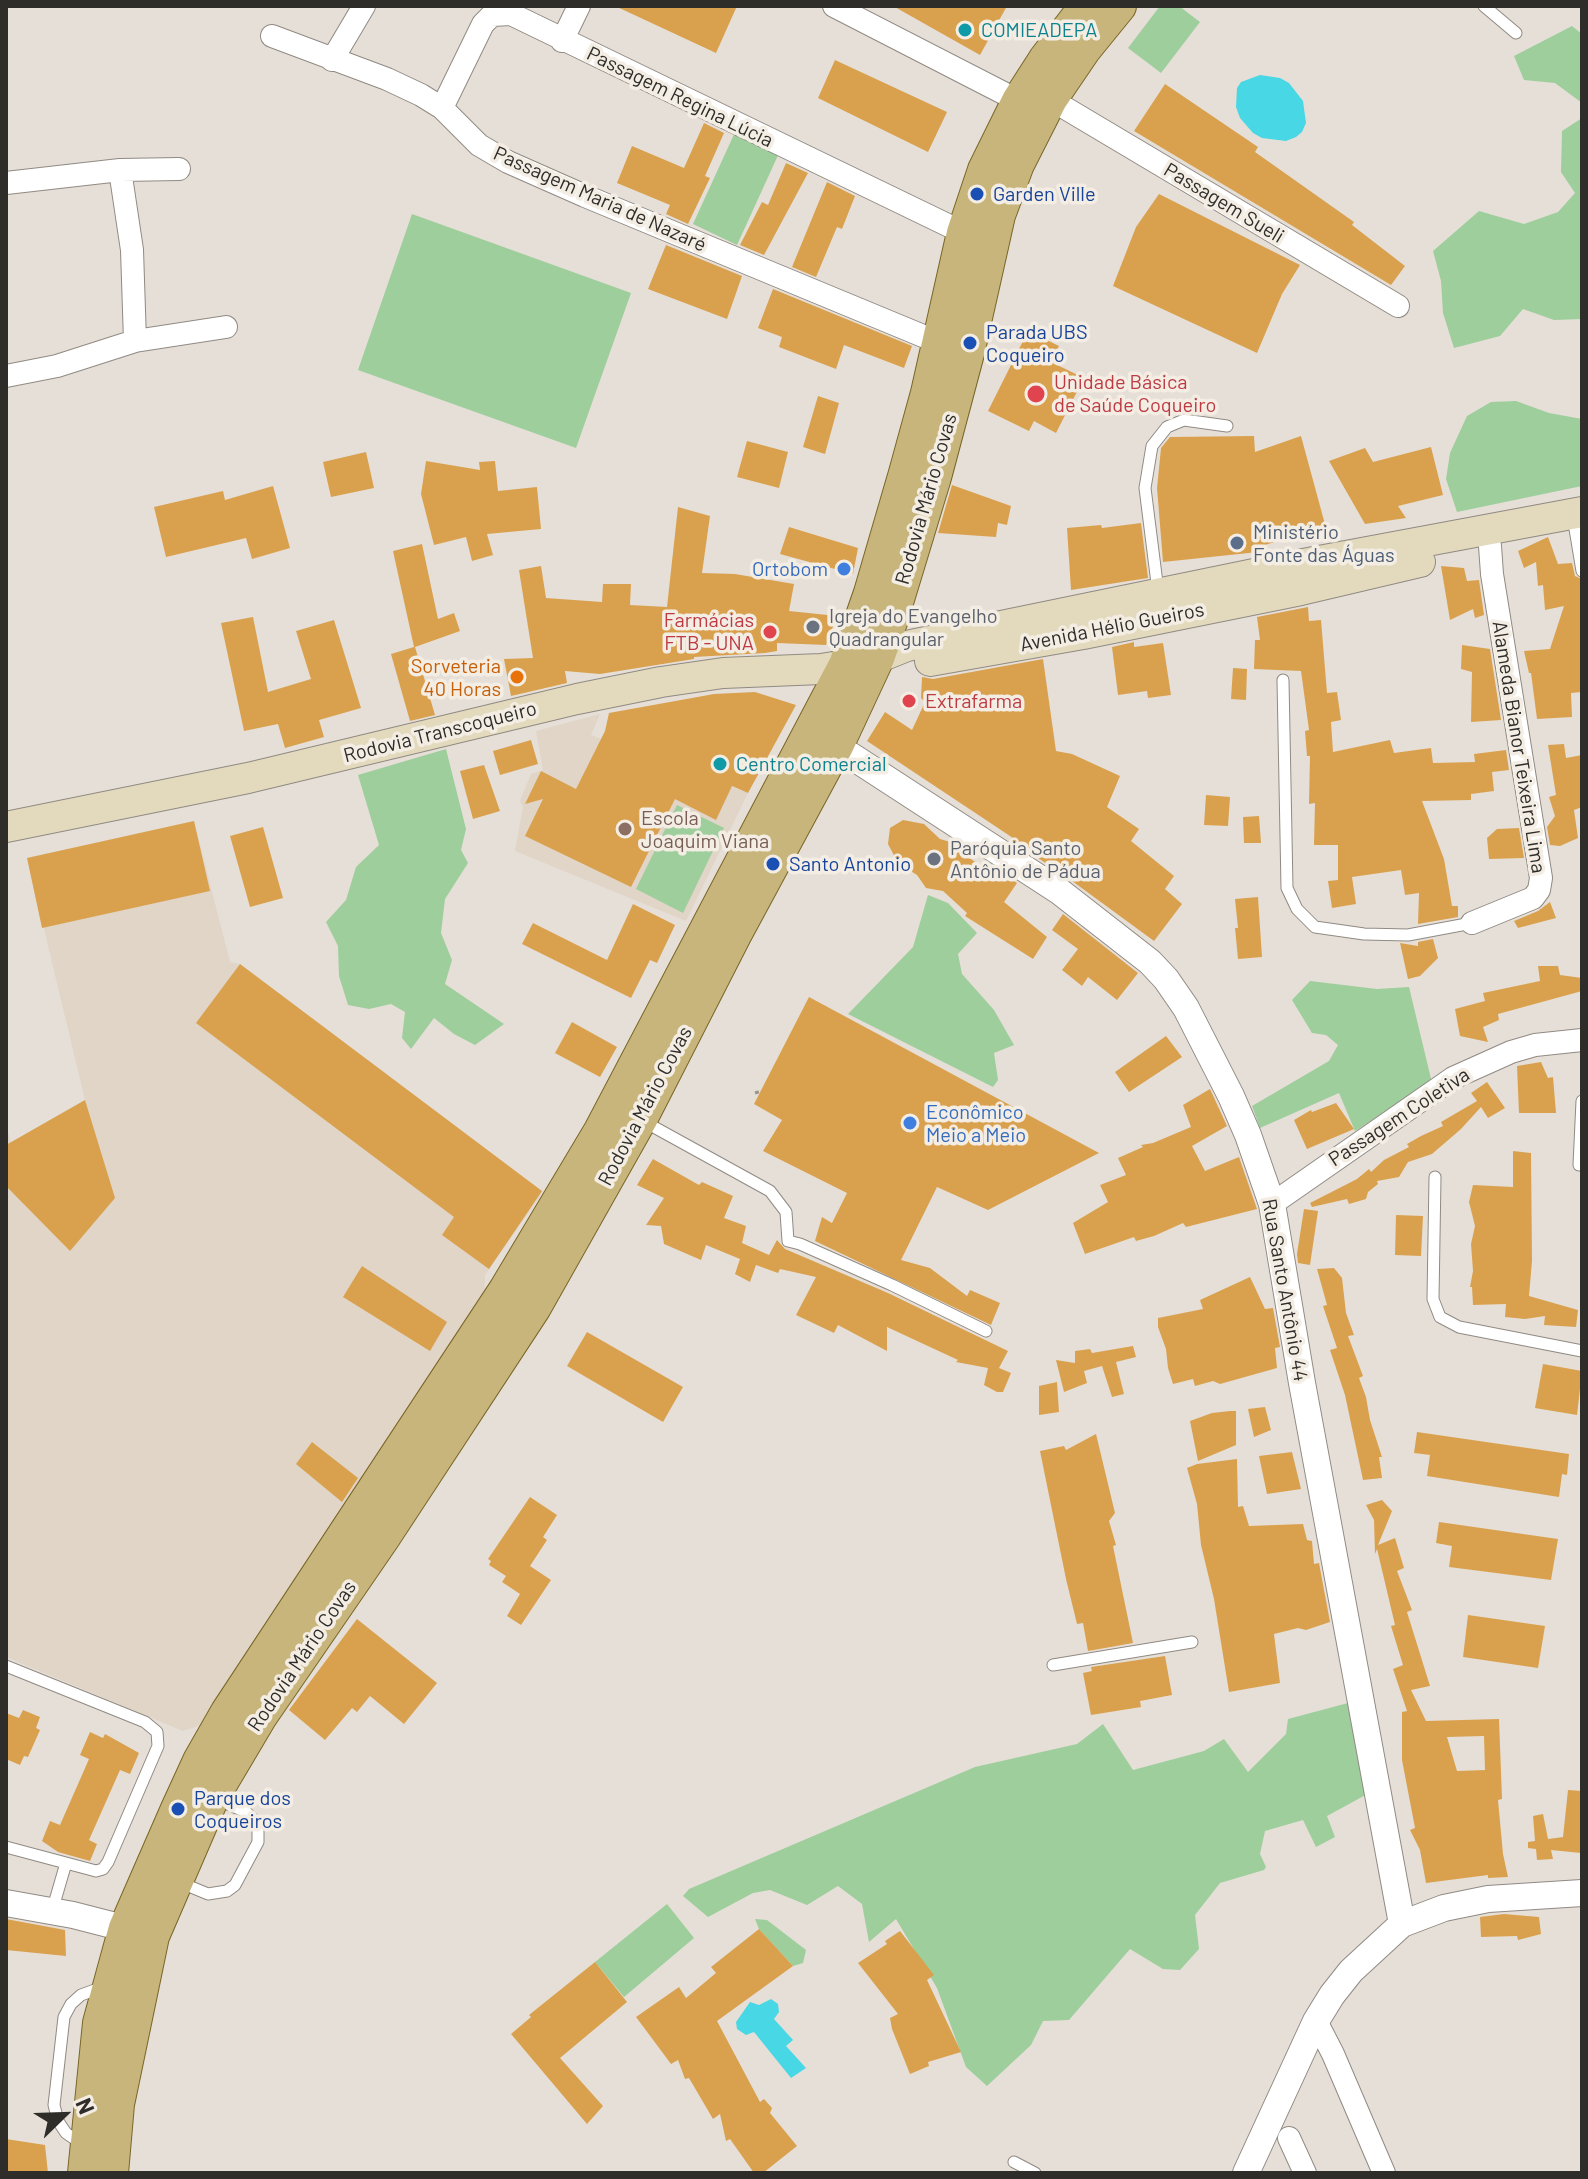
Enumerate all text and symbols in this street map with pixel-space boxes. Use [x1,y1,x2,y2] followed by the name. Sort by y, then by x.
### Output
[981,18,1097,42] place label: COMIEADEPA
[956,21,974,39] marker: COMIEADEPA
[583,41,777,153] street label: Passagem Regina Lúcia
[490,141,710,257] street label: Passagem Maria de Nazaré
[1160,158,1288,248] street label: Passagem Sueli
[993,182,1096,206] place label: Garden Ville
[968,185,986,203] marker: Garden Ville
[986,320,1088,367] place label: Parada UBS Coqueiro
[961,334,979,352] marker: Parada UBS Coqueiro
[1054,370,1216,417] place label: Unidade Básica de Saúde Coqueiro
[1025,383,1047,405] marker: Unidade Básica de Saúde Coqueiro
[890,411,962,587] street label: Rodovia Mário Covas
[1253,520,1395,567] place label: Ministério Fonte das Águas
[1228,534,1246,552] marker: Ministério Fonte das Águas
[752,557,828,581] place label: Ortobom
[835,560,853,578] marker: Ortobom
[1018,597,1206,657] street label: Avenida Hélio Gueiros
[829,604,998,651] place label: Igreja do Evangelho Quadrangular
[664,608,754,655] place label: Farmácias FTB - UNA
[804,618,822,636] marker: Igreja do Evangelho Quadrangular
[1487,619,1551,875] street label: Alameda Bianor Teixeira Lima
[761,623,779,641] marker: Farmácias FTB - UNA
[411,654,501,701] place label: Sorveteria 40 Horas
[508,668,526,686] marker: Sorveteria 40 Horas
[925,689,1022,713] place label: Extrafarma
[900,692,918,710] marker: Extrafarma
[341,696,539,768] street label: Rodovia Transcoqueiro
[736,752,886,776] place label: Centro Comercial
[711,755,729,773] marker: Centro Comercial
[641,806,769,853] place label: Escola Joaquim Viana
[616,820,634,838] marker: Escola Joaquim Viana
[950,836,1101,883] place label: Paróquia Santo Antônio de Pádua
[925,850,943,868] marker: Paróquia Santo Antônio de Pádua
[789,852,911,876] place label: Santo Antonio
[764,855,782,873] marker: Santo Antonio
[593,1022,697,1190] street label: Rodovia Mário Covas
[1324,1063,1474,1171] street label: Passagem Coletiva
[926,1100,1026,1147] place label: Econômico Meio a Meio
[901,1114,919,1132] marker: Econômico Meio a Meio
[1257,1197,1313,1383] street label: Rua Santo Antônio 44
[243,1576,361,1736] street label: Rodovia Mário Covas
[194,1786,291,1833] place label: Parque dos Coqueiros
[169,1800,187,1818] marker: Parque dos Coqueiros
[24,2075,104,2155] north arrow
[71,2094,101,2117] text: N

